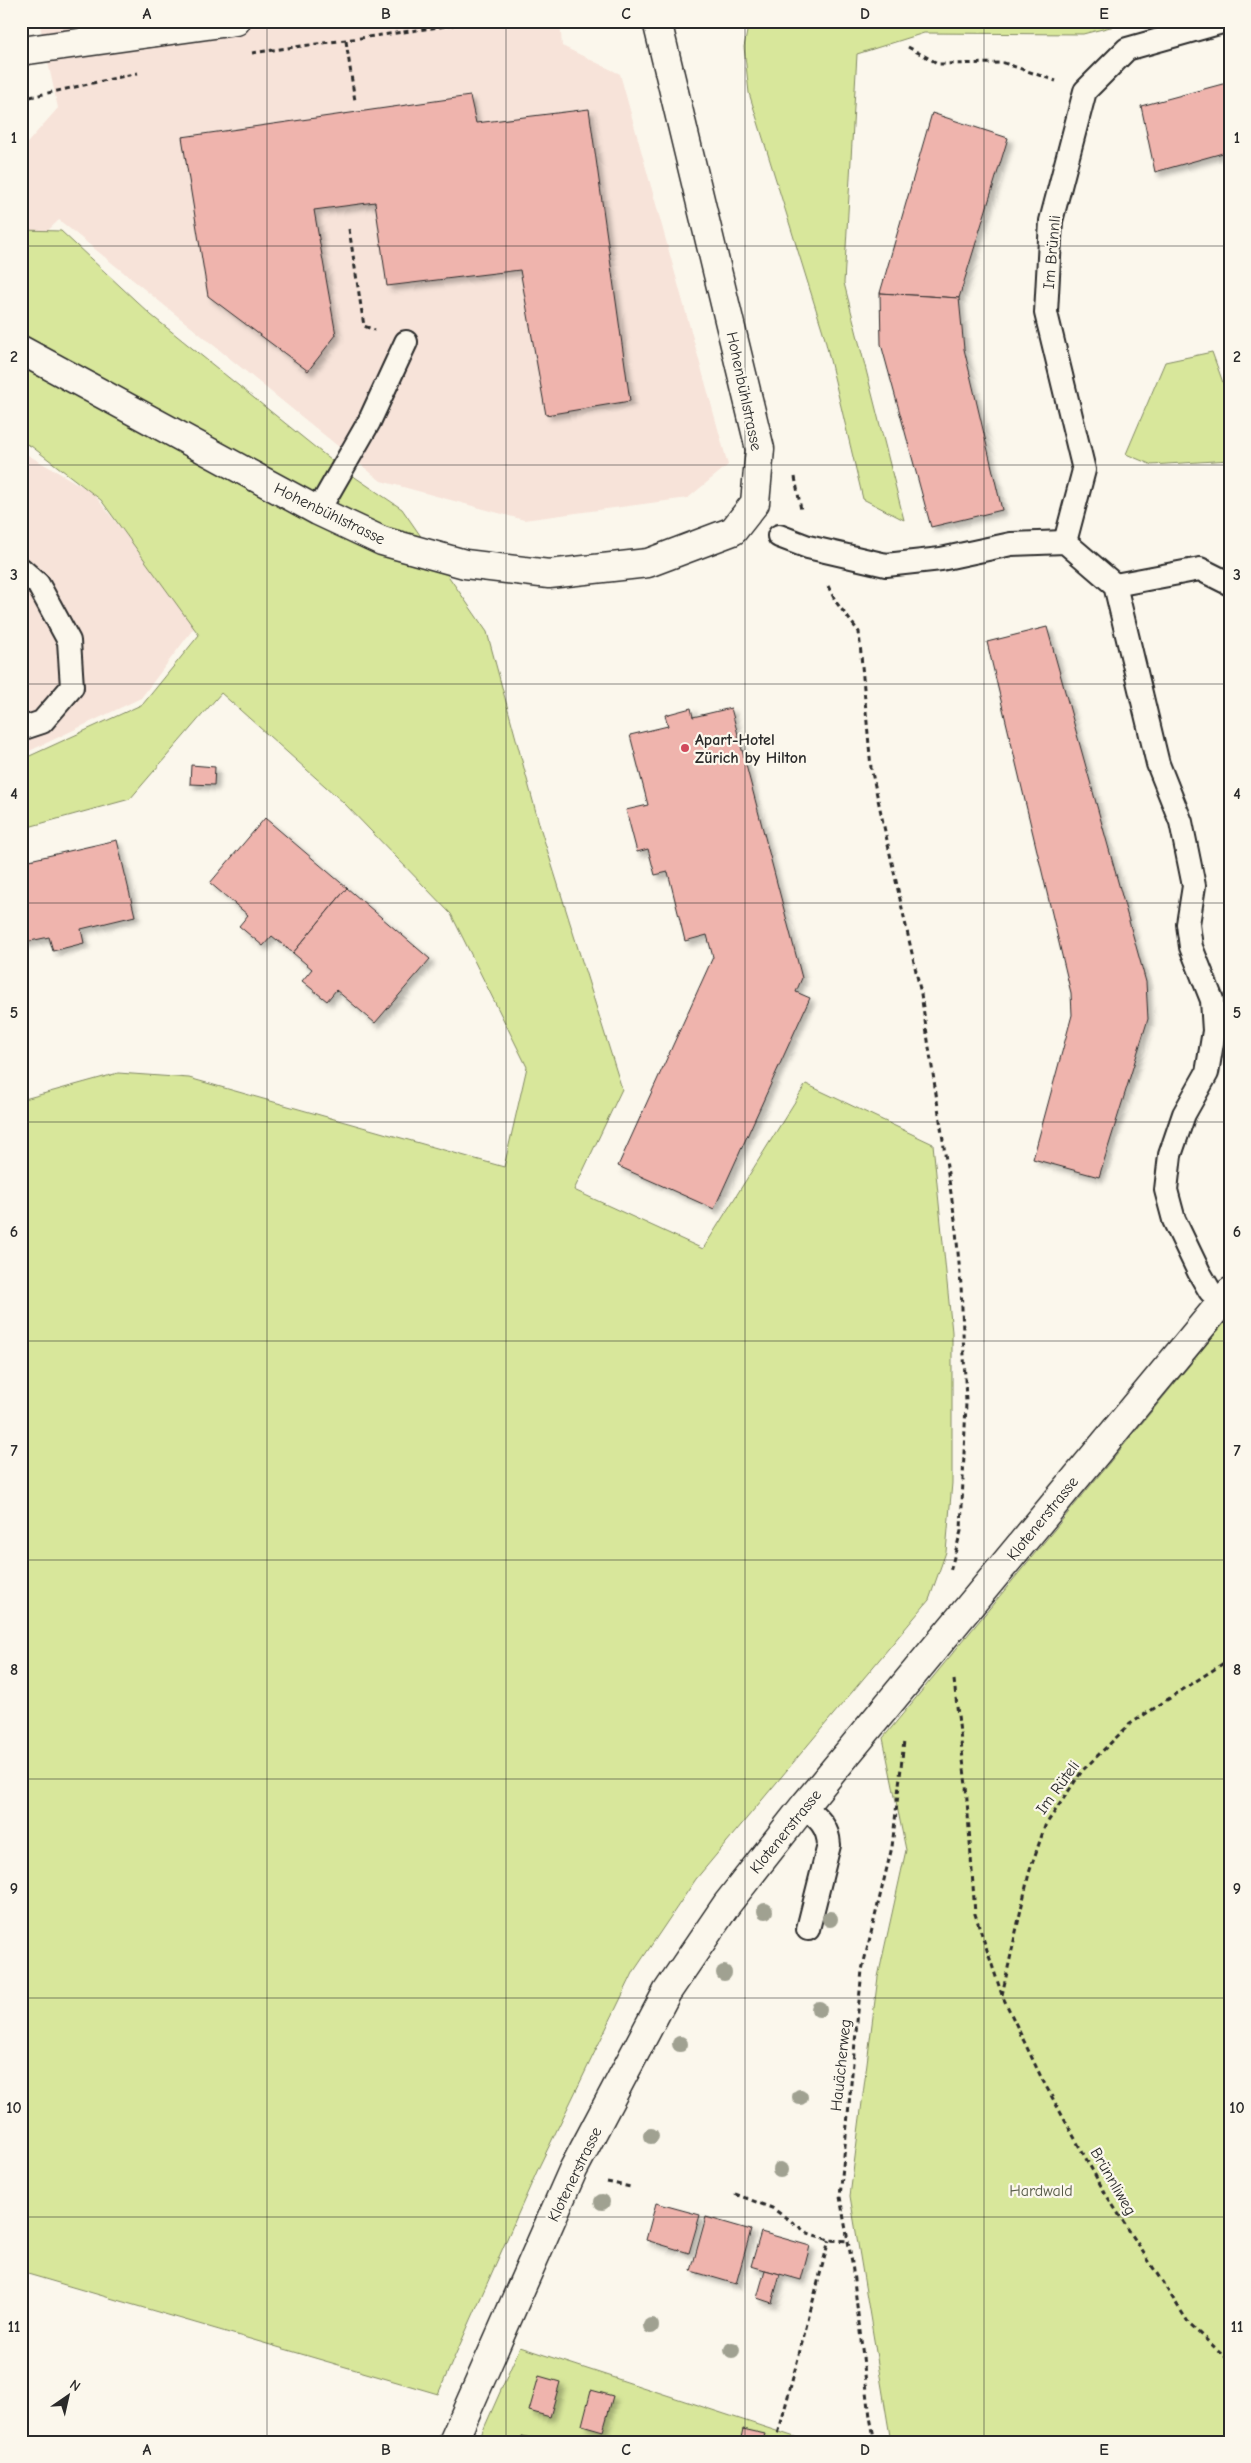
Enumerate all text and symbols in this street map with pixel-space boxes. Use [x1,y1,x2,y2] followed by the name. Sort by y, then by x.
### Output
[143,5,152,23] text: A
[381,5,391,23] text: B
[621,5,631,23] text: C
[860,5,870,23] text: D
[1099,5,1109,23] text: E
[11,129,17,147] text: 1
[1234,129,1240,147] text: 1
[1040,214,1064,290] street label: Im Brünnli
[723,330,765,452] street label: Hohenbühlstrasse
[10,348,18,366] text: 2
[1233,348,1241,366] text: 2
[271,479,388,549] street label: Hohenbühlstrasse
[10,566,18,584] text: 3
[1233,566,1241,584] text: 3
[695,731,807,767] place label: Apart-Hotel Zürich by Hilton
[679,742,691,754] marker: Apart-Hotel Zürich by Hilton
[10,785,18,803] text: 4
[1233,785,1241,803] text: 4
[10,1004,18,1022] text: 5
[1233,1004,1241,1022] text: 5
[10,1223,18,1241] text: 6
[1233,1223,1241,1241] text: 6
[10,1442,18,1460] text: 7
[1233,1442,1241,1460] text: 7
[1003,1473,1082,1564] street label: Klotenerstrasse
[10,1661,18,1679] text: 8
[1233,1661,1241,1679] text: 8
[1032,1757,1083,1818] street label: Im Rüteli
[746,1786,825,1877] street label: Klotenerstrasse
[10,1880,18,1898] text: 9
[1233,1880,1241,1898] text: 9
[827,2018,855,2112] street label: Hauächerweg
[6,2099,22,2117] text: 10
[1229,2099,1245,2117] text: 10
[544,2124,606,2225] street label: Klotenerstrasse
[1087,2144,1140,2219] street label: Brünnliweg
[1009,2182,1073,2200] park label: Hardwald
[8,2318,20,2336] text: 11
[1231,2318,1243,2336] text: 11
[42,2370,92,2420] north arrow
[66,2376,84,2395] text: N
[143,2441,152,2459] text: A
[381,2441,391,2459] text: B
[621,2441,631,2459] text: C
[860,2441,870,2459] text: D
[1099,2441,1109,2459] text: E

